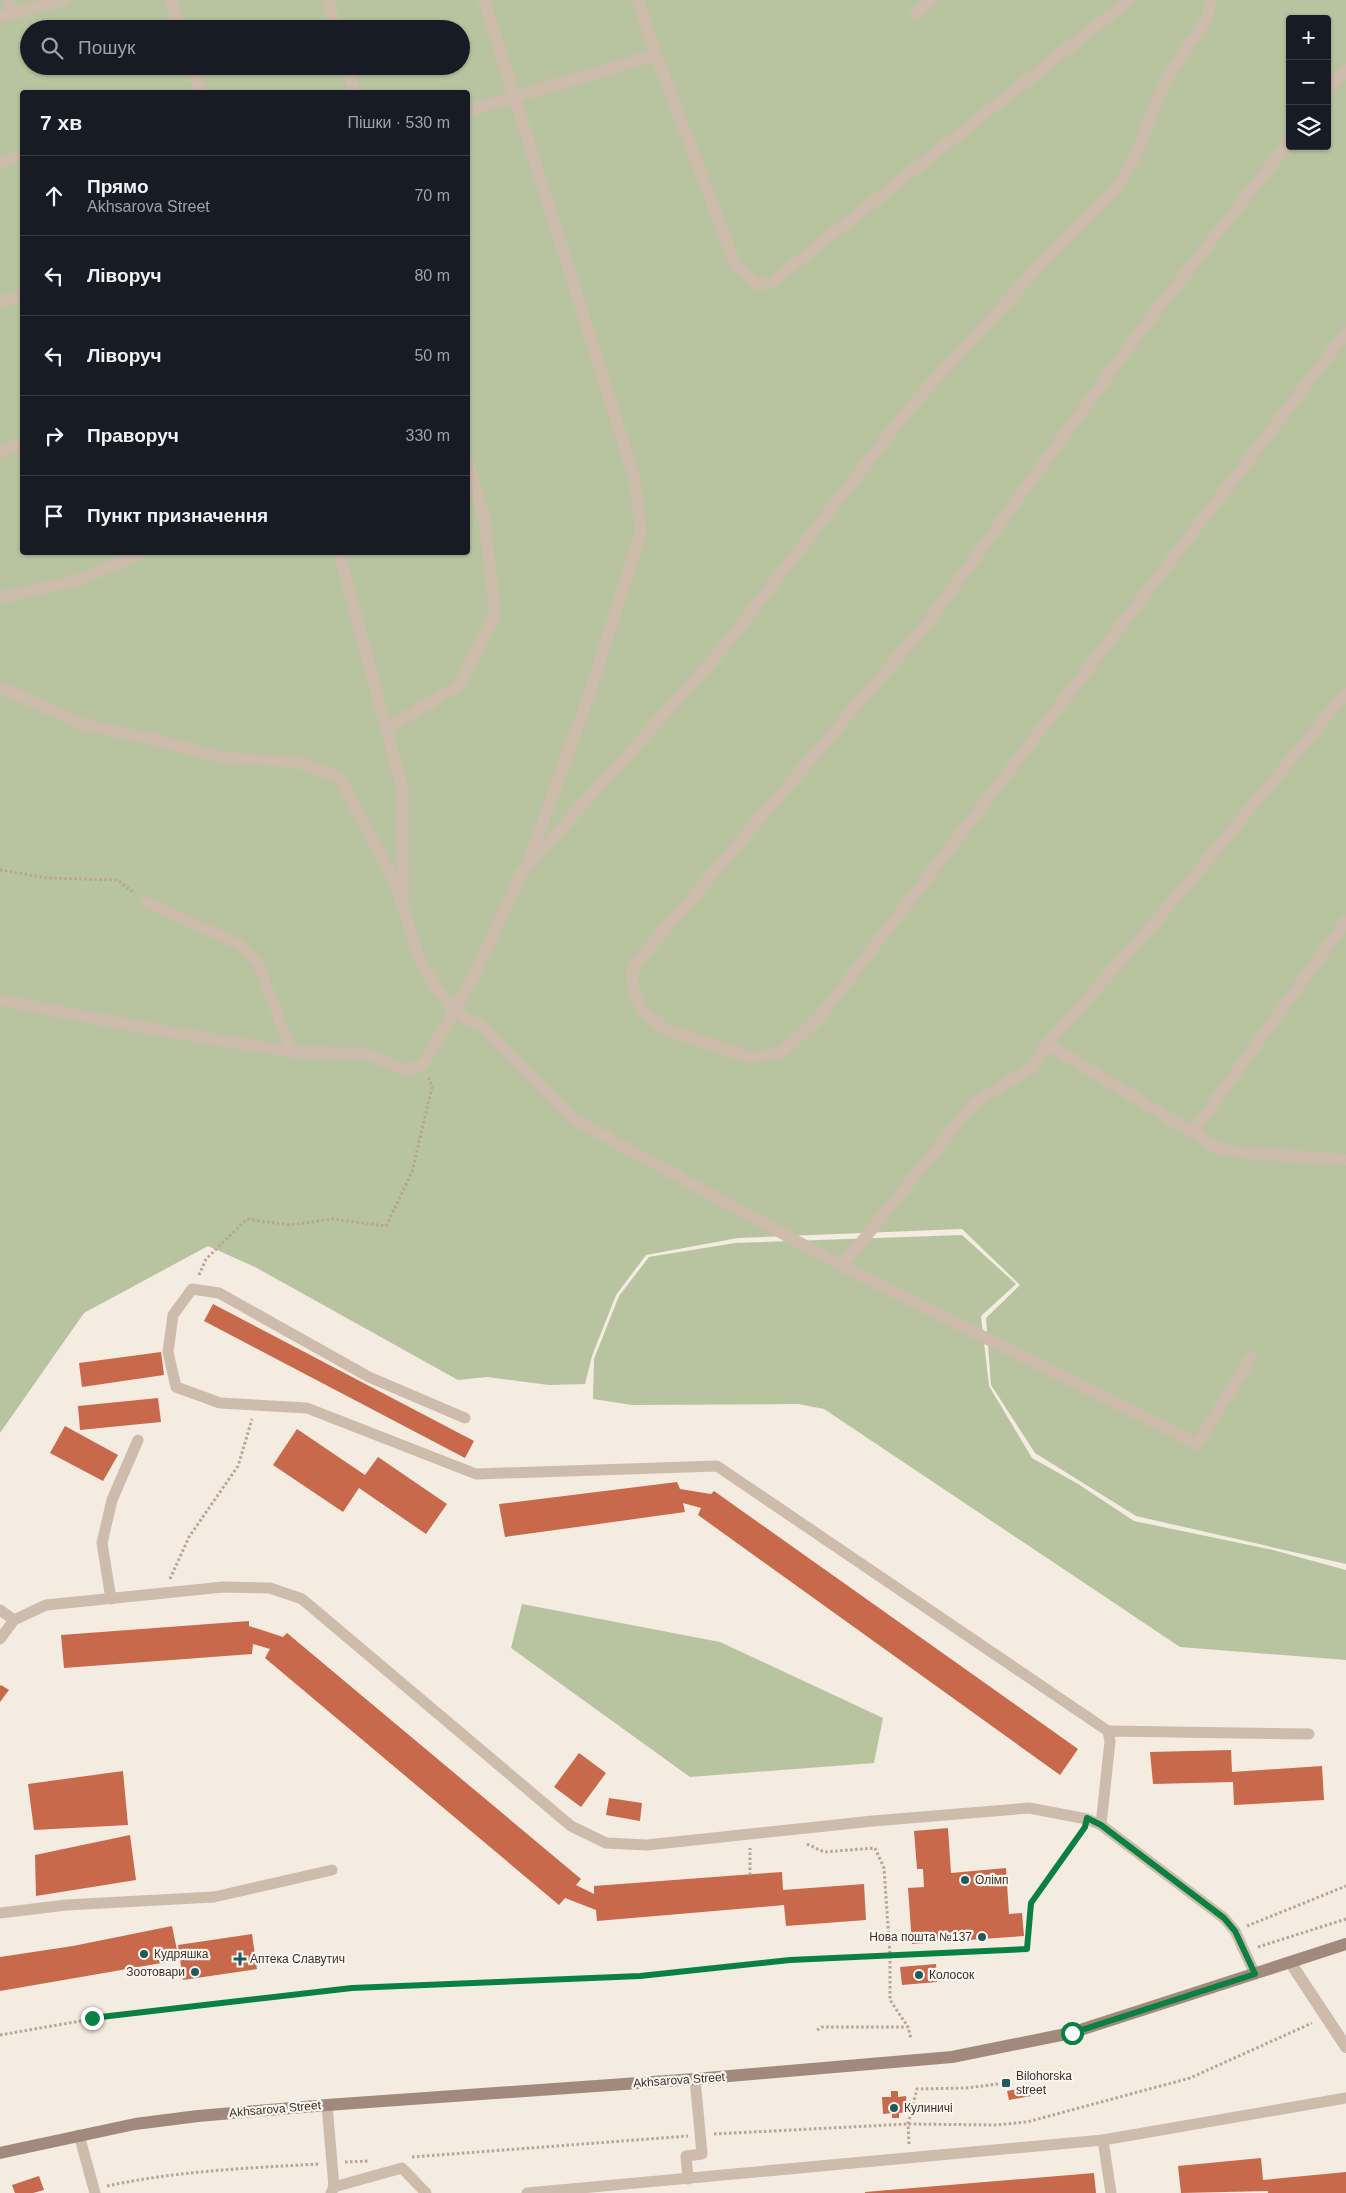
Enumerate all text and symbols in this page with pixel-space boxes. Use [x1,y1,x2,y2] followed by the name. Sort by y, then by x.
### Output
[1286,15,1331,150] map controls
[1286,15,1331,60] button: +
[20,20,470,75] search box
[38,34,66,62] icon: search
[78,37,135,58] text: Пошук
[1286,60,1331,105] button: −
[1286,105,1331,150] button: layers
[40,111,82,134] text: 7 хв
[347,114,450,131] text: Пішки · 530 m
[87,176,149,197] text: Прямо
[40,182,68,210] icon: ahead
[414,187,450,204] text: 70 m
[87,198,210,215] text: Akhsarova Street
[40,262,68,290] icon: left
[87,265,162,286] text: Ліворуч
[414,267,450,284] text: 80 m
[40,342,68,370] icon: left
[87,345,162,366] text: Ліворуч
[414,347,450,364] text: 50 m
[40,422,68,450] icon: right
[87,425,179,446] text: Праворуч
[406,427,450,444] text: 330 m
[40,502,68,530] icon: arrive
[87,505,268,526] text: Пункт призначення
[975,1873,1009,1887] place label: Олімп
[959,1874,971,1886] marker: Олімп
[869,1930,972,1944] place label: Нова пошта №137
[976,1931,988,1943] marker: Нова пошта №137
[154,1947,209,1961] place label: Кудряшка
[138,1948,150,1960] marker: Кудряшка
[250,1952,345,1966] place label: Аптека Славутич
[234,1953,246,1965] marker: Аптека Славутич
[126,1965,185,1979] place label: Зоотовари
[189,1966,201,1978] marker: Зоотовари
[929,1968,975,1982] place label: Колосок
[913,1969,925,1981] marker: Колосок
[81,2007,104,2030] route end
[1061,2022,1084,2045] route start
[1016,2069,1072,2097] place label: Bilohorska street
[633,2070,726,2090] street label: Akhsarova Street
[1000,2077,1012,2089] marker: Bilohorska street
[229,2098,322,2120] street label: Akhsarova Street
[904,2101,953,2115] place label: Кулиничі
[888,2102,900,2114] marker: Кулиничі

